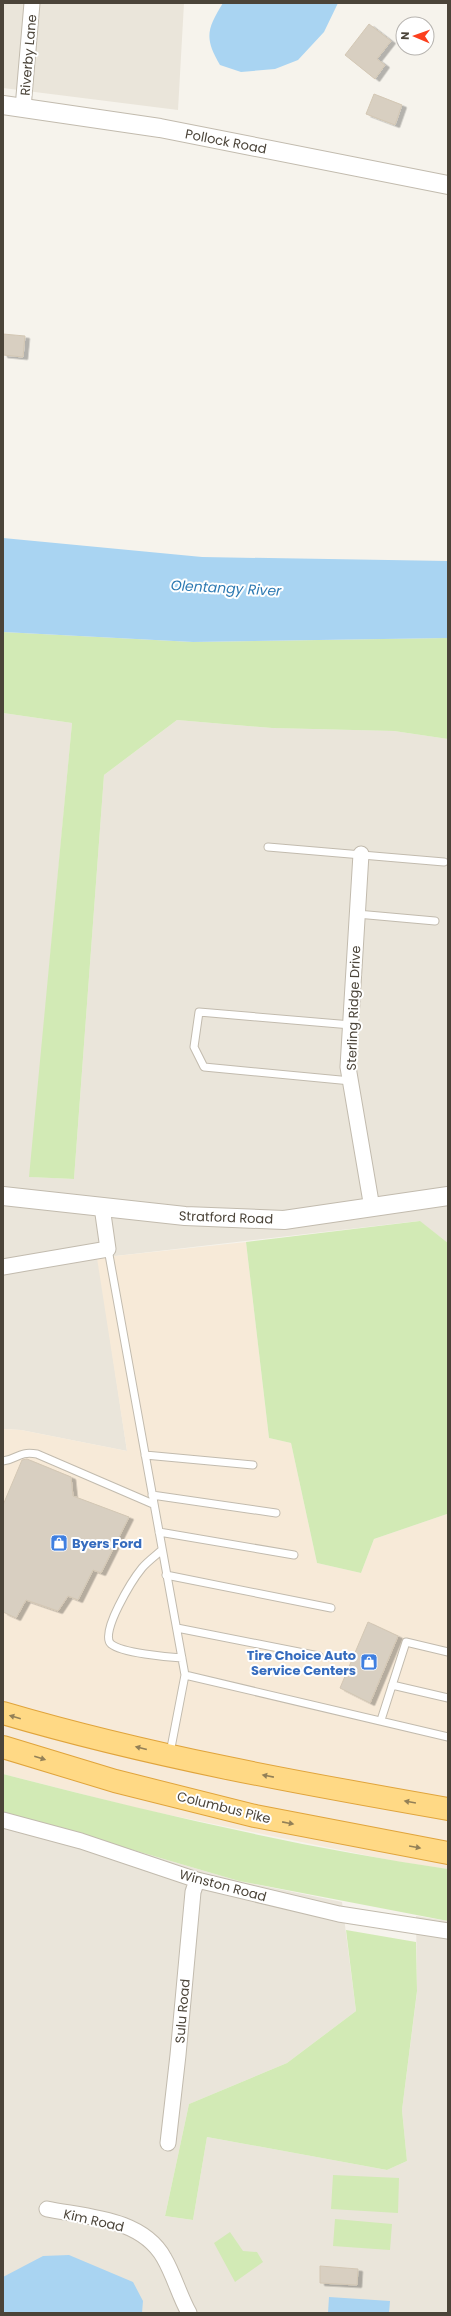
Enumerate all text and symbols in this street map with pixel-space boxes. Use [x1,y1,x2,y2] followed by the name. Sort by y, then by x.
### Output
[15,14,42,97] street label: Riverby Lane
[395,16,435,56] north arrow
[397,31,413,40] text: N
[184,124,268,159] street label: Pollock Road
[170,575,283,601] water label: Olentangy River
[342,945,365,1071] street label: Sterling Ridge Drive
[179,1206,273,1229] street label: Stratford Road
[49,1533,69,1553] shop icon: Byers Ford
[72,1534,142,1553] place label: Byers Ford
[247,1646,356,1680] place label: Tire Choice Auto Service Centers
[359,1652,379,1672] shop icon: Tire Choice Auto Service Centers
[9,1714,21,1720] one-way arrow
[135,1745,147,1751] one-way arrow
[35,1755,47,1761] one-way arrow
[262,1773,274,1779] one-way arrow
[175,1787,273,1828] street label: Columbus Pike
[403,1799,416,1805] one-way arrow
[282,1820,294,1826] one-way arrow
[409,1845,422,1851] one-way arrow
[177,1865,269,1906] street label: Winston Road
[170,1978,195,2044] street label: Sulu Road
[62,2204,126,2237] street label: Kim Road

